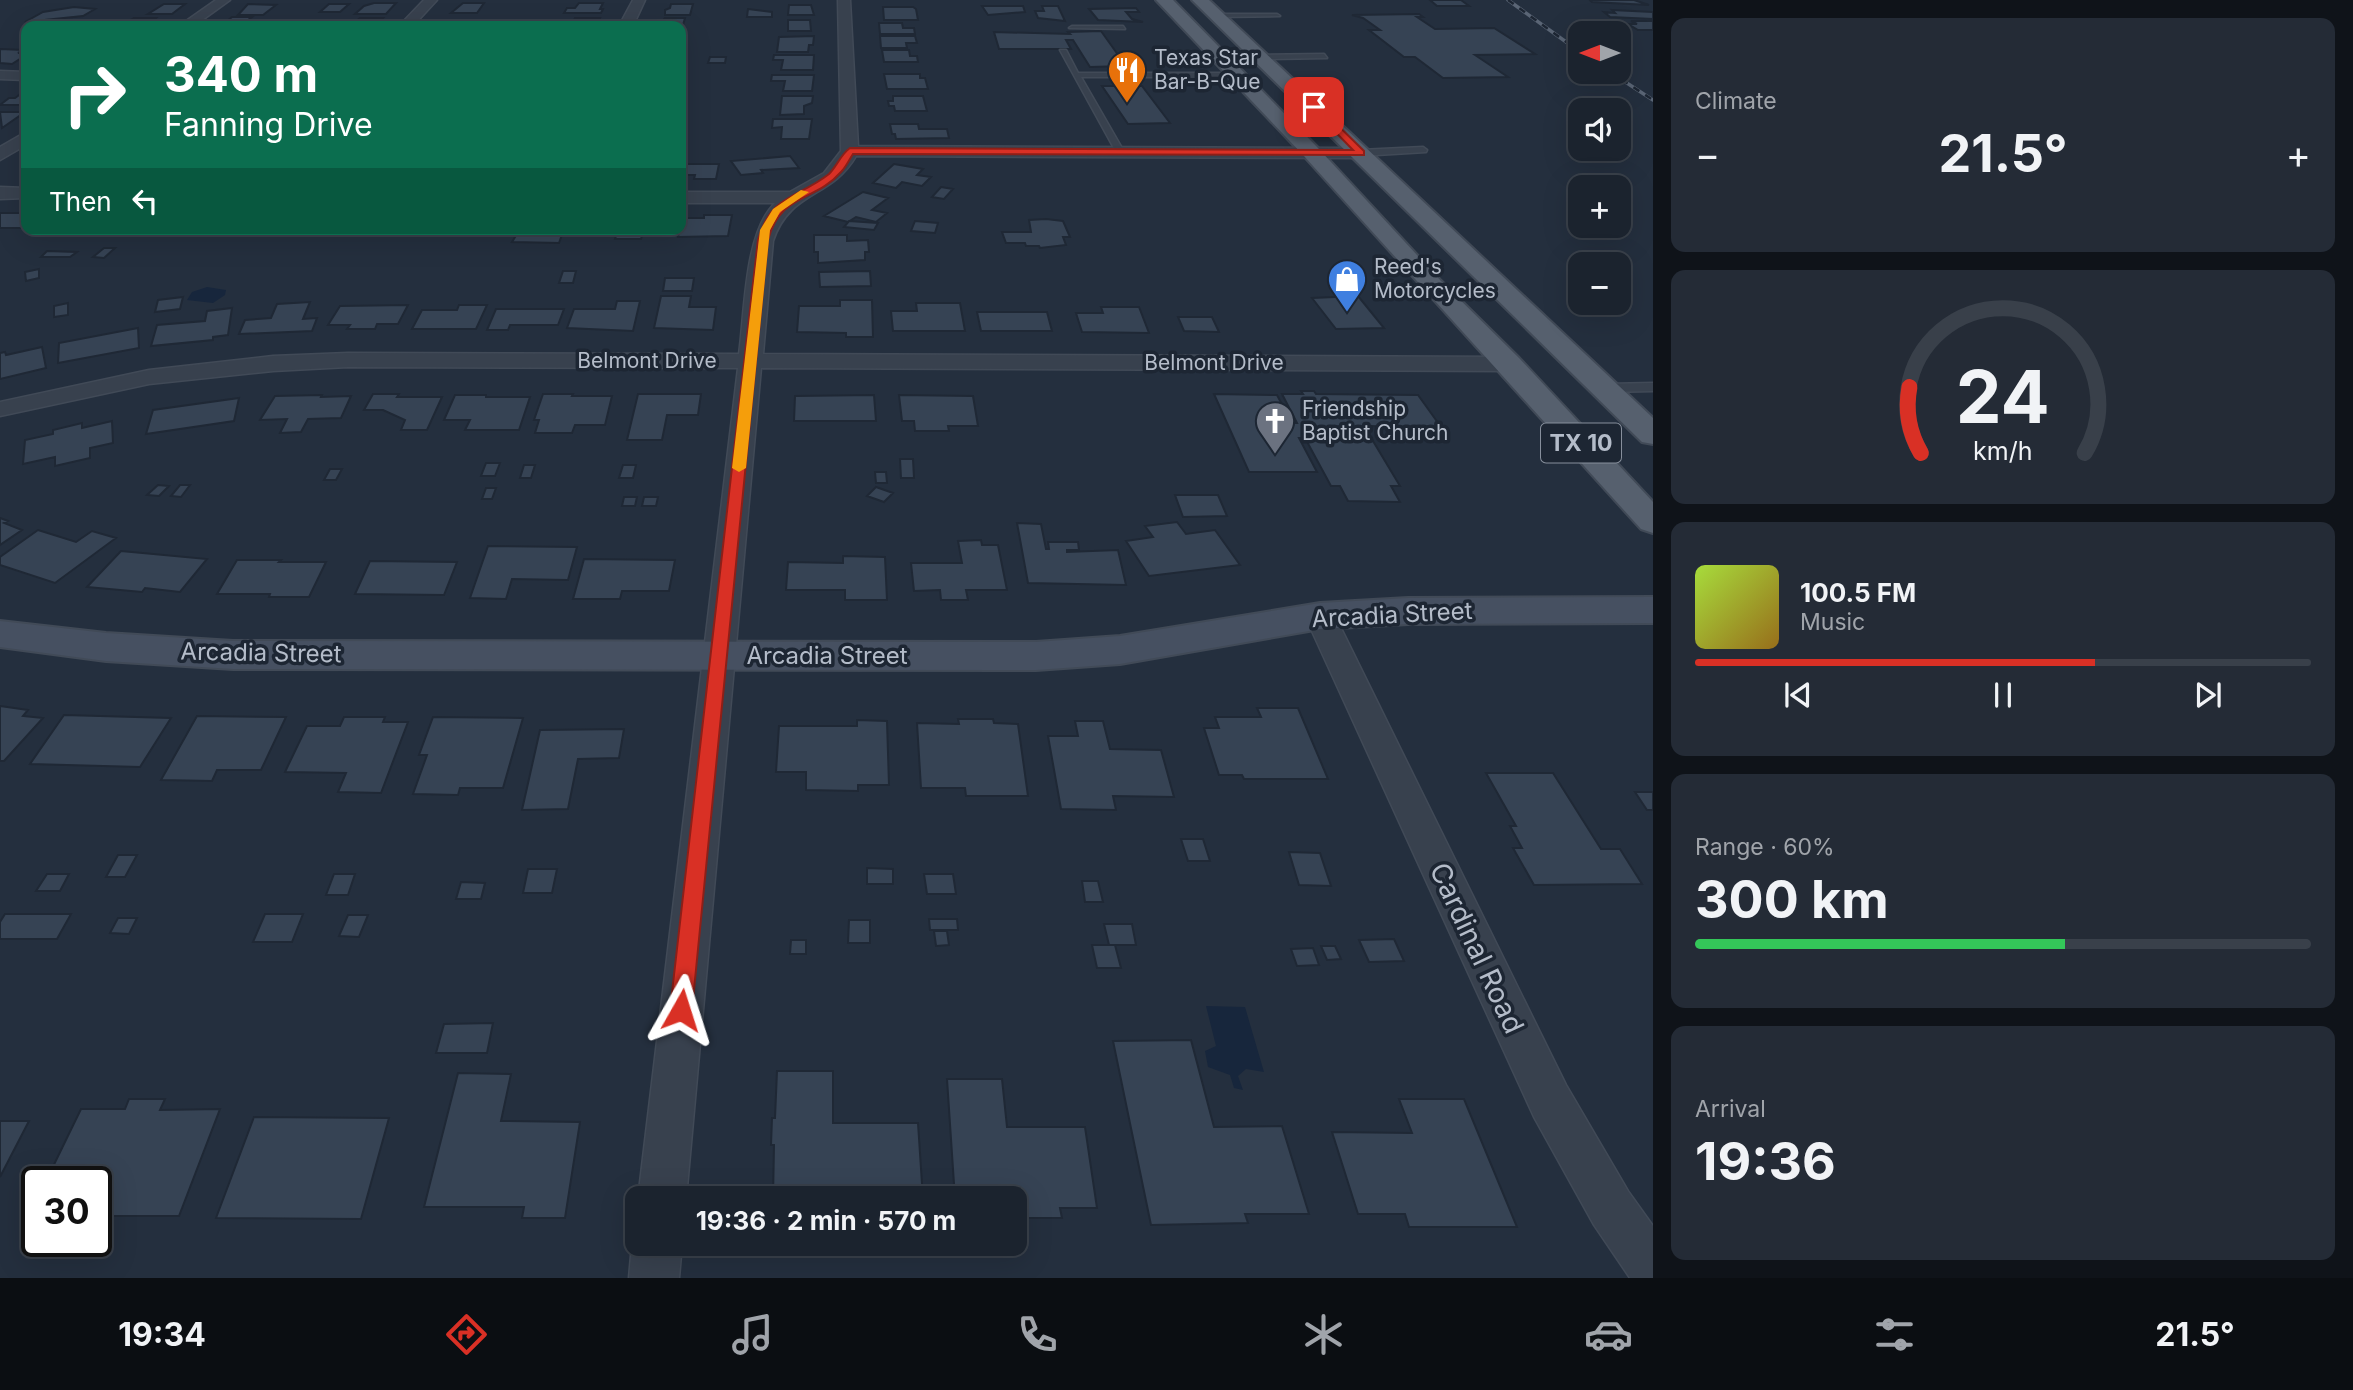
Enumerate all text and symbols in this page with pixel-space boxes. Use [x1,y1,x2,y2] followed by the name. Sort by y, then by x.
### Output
[1568,21,1631,84] north arrow
[1568,21,1631,315] map controls
[164,45,318,104] text: 340 m
[1154,45,1260,94] place label: Texas Star Bar-B-Que
[49,49,140,140] icon: right
[1106,49,1148,104] restaurant icon: Texas Star Bar-B-Que
[1284,77,1344,137] pin
[1695,87,1777,115] text: Climate
[1295,88,1333,126] icon: arrive
[1568,98,1631,161] button: sound
[164,105,373,144] text: Fanning Drive
[1938,122,2068,185] text: 21.5°
[1695,131,1720,177] text: −
[2286,131,2311,177] text: +
[1568,175,1631,238] button: +
[126,182,164,220] icon: left
[49,186,112,217] text: Then
[1568,252,1631,315] button: −
[1374,254,1496,303] place label: Reed's Motorcycles
[1326,258,1368,313] shop icon: Reed's Motorcycles
[577,348,717,373] street label: Belmont Drive
[1144,350,1284,375] street label: Belmont Drive
[1956,352,2050,441] text: 24
[1302,396,1448,445] place label: Friendship Baptist Church
[1254,400,1296,455] church icon: Friendship Baptist Church
[1541,424,1621,462] road number: TX 10
[1973,436,2033,466] text: km/h
[1800,577,1916,608] text: 100.5 FM
[1311,596,1473,633] street label: Arcadia Street
[1800,608,1865,636] text: Music
[180,637,342,668] street label: Arcadia Street
[746,641,908,670] street label: Arcadia Street
[1779,676,1817,714] icon: previous
[1984,676,2022,714] icon: pause
[2189,676,2227,714] icon: next
[1695,833,1835,861] text: Range · 60%
[1423,857,1531,1039] street label: Cardinal Road
[1695,868,1889,931] text: 300 km
[644,973,718,1047] position arrow
[1695,1095,1766,1123] text: Arrival
[1695,1130,1836,1193] text: 19:36
[21,1166,112,1257] speed limit sign: 30
[696,1205,956,1236] text: 19:36 · 2 min · 570 m
[442,1310,491,1359] icon: directions
[728,1310,777,1359] icon: music
[1013,1310,1062,1359] icon: phone
[1299,1310,1348,1359] icon: climate
[1584,1310,1633,1359] icon: car
[1870,1310,1919,1359] icon: filters
[118,1315,206,1354] text: 19:34
[2155,1315,2235,1354] text: 21.5°

